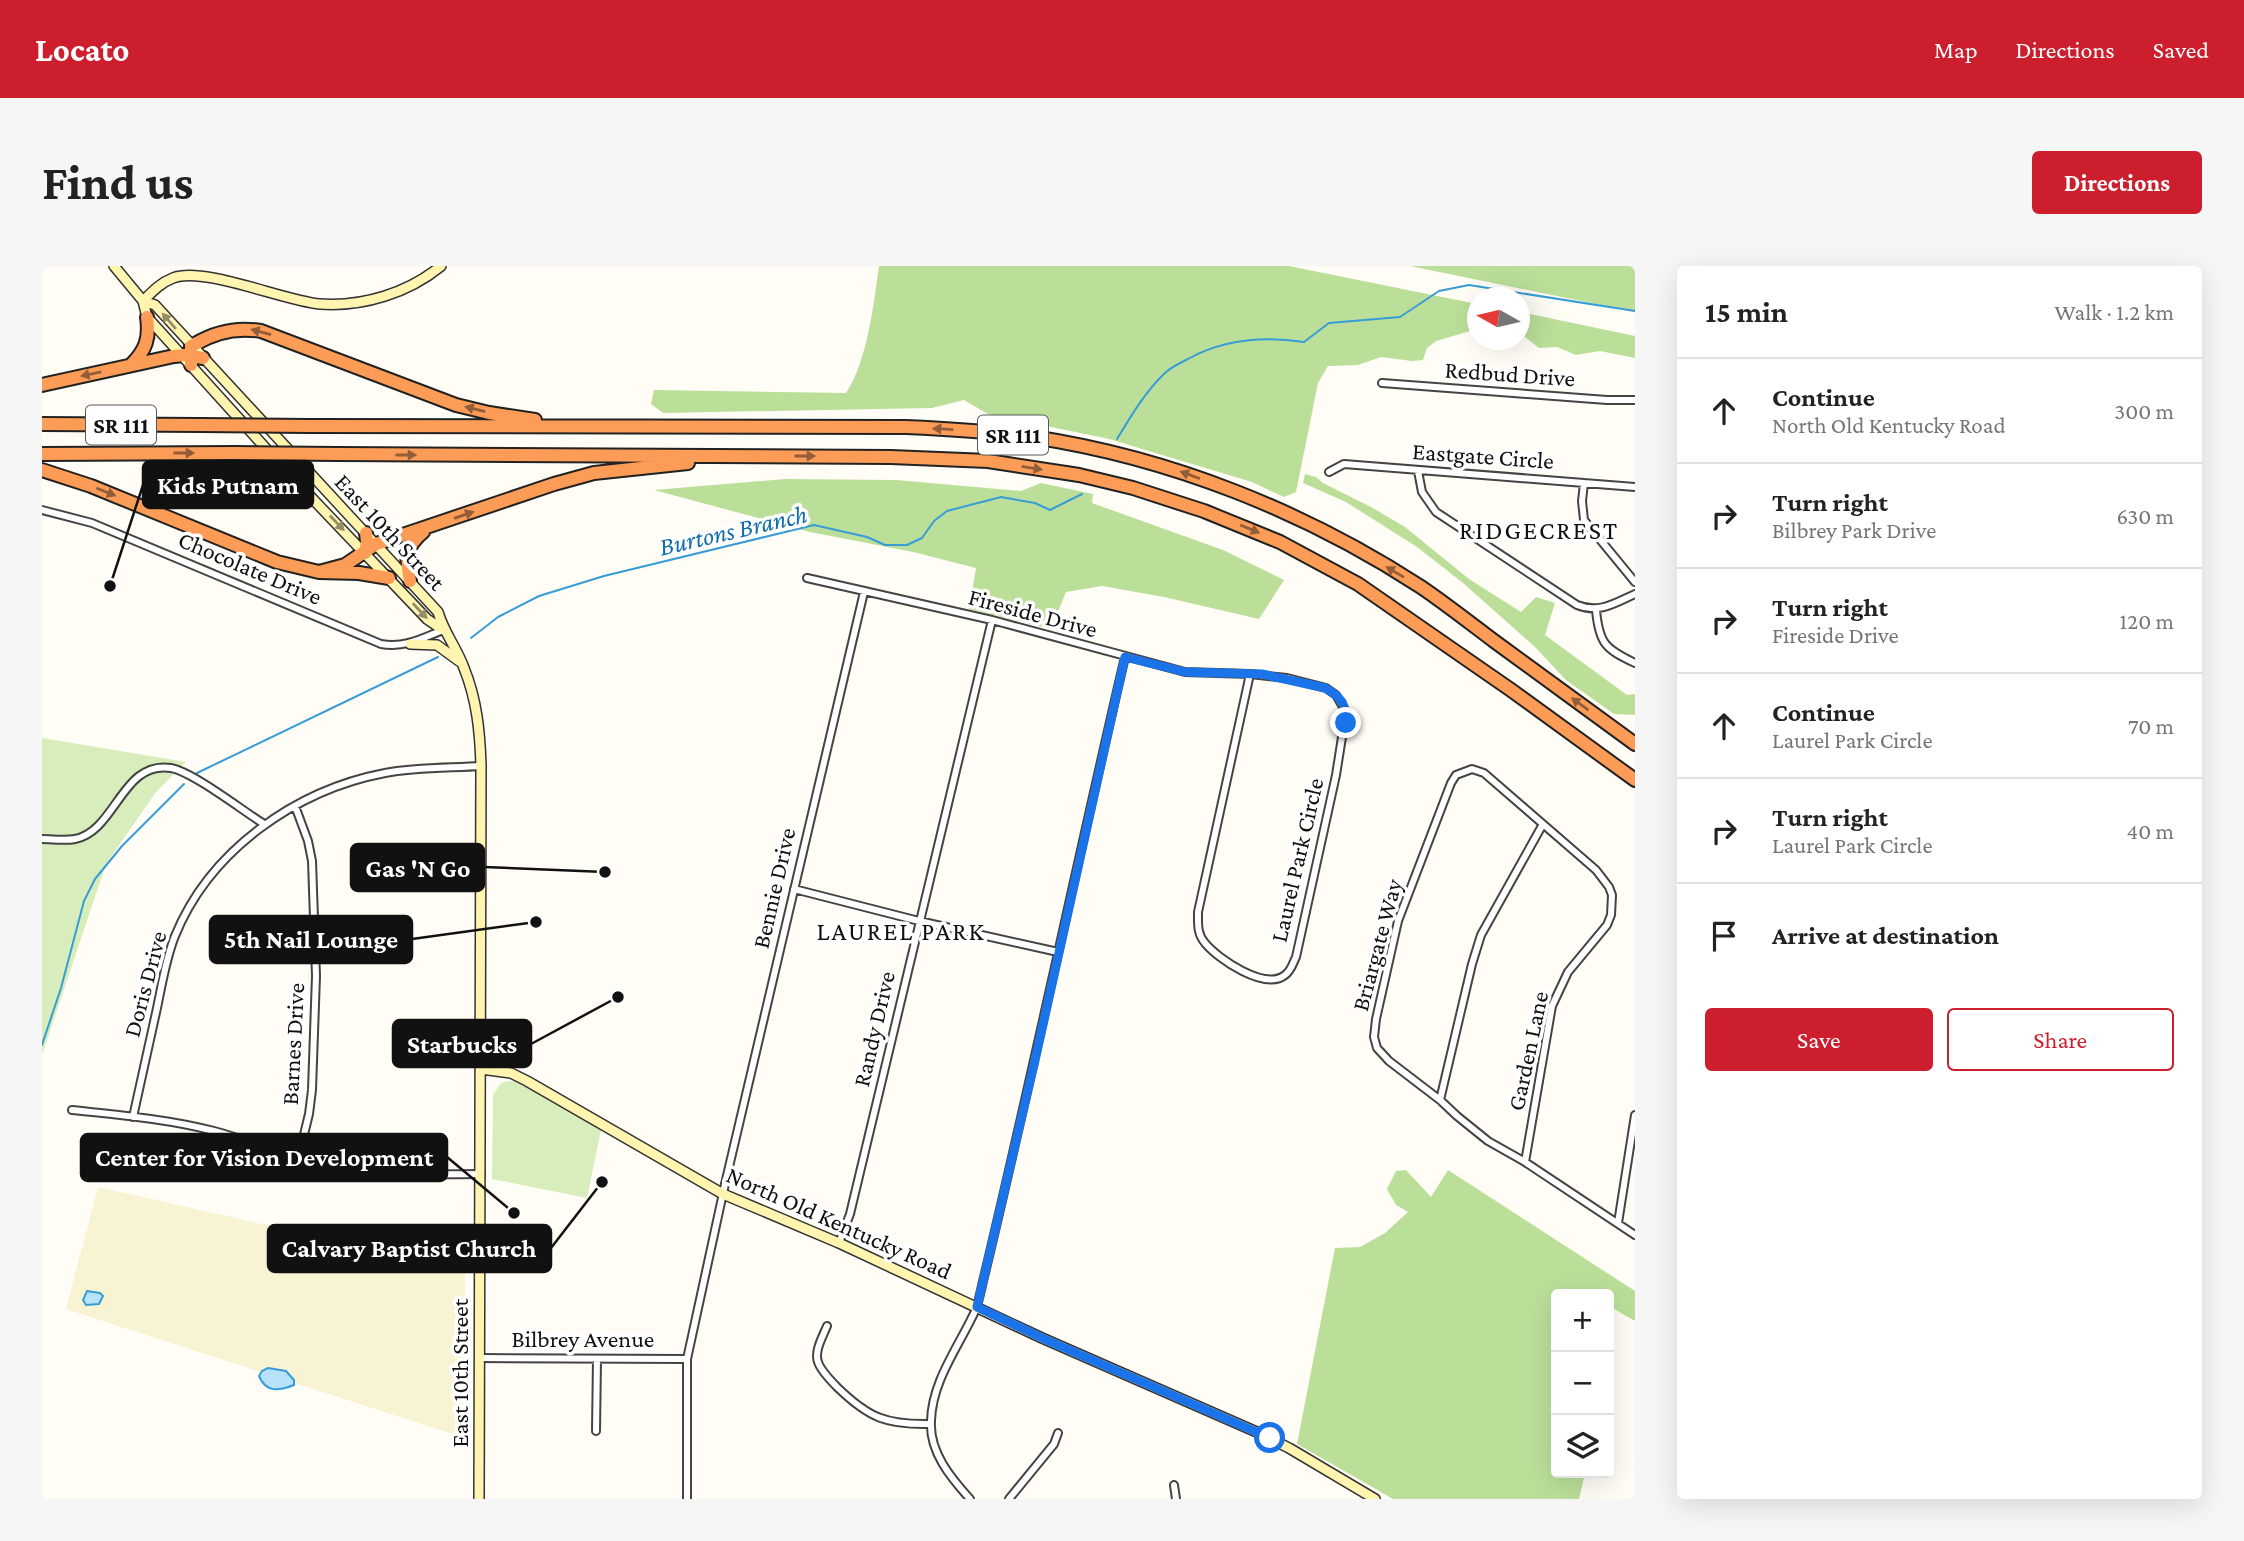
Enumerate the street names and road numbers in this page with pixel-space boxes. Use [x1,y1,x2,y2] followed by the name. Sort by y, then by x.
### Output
[1444,355,1576,392] street label: Redbud Drive
[86,406,156,444] road number: SR 111
[978,416,1048,454] road number: SR 111
[1411,437,1555,474] street label: Eastgate Circle
[330,468,452,596] street label: East 10th Street
[174,525,326,610] street label: Chocolate Drive
[966,582,1100,643] street label: Fireside Drive
[1265,775,1329,945] street label: Laurel Park Circle
[747,825,800,951] street label: Bennie Drive
[1346,875,1407,1014] street label: Briargate Way
[117,928,172,1040] street label: Doris Drive
[847,969,900,1089] street label: Randy Drive
[276,982,309,1106] street label: Barnes Drive
[1502,989,1553,1113] street label: Garden Lane
[722,1161,956,1285] street label: North Old Kentucky Road
[446,1297,473,1448] street label: East 10th Street
[512,1325,654,1352] street label: Bilbrey Avenue

